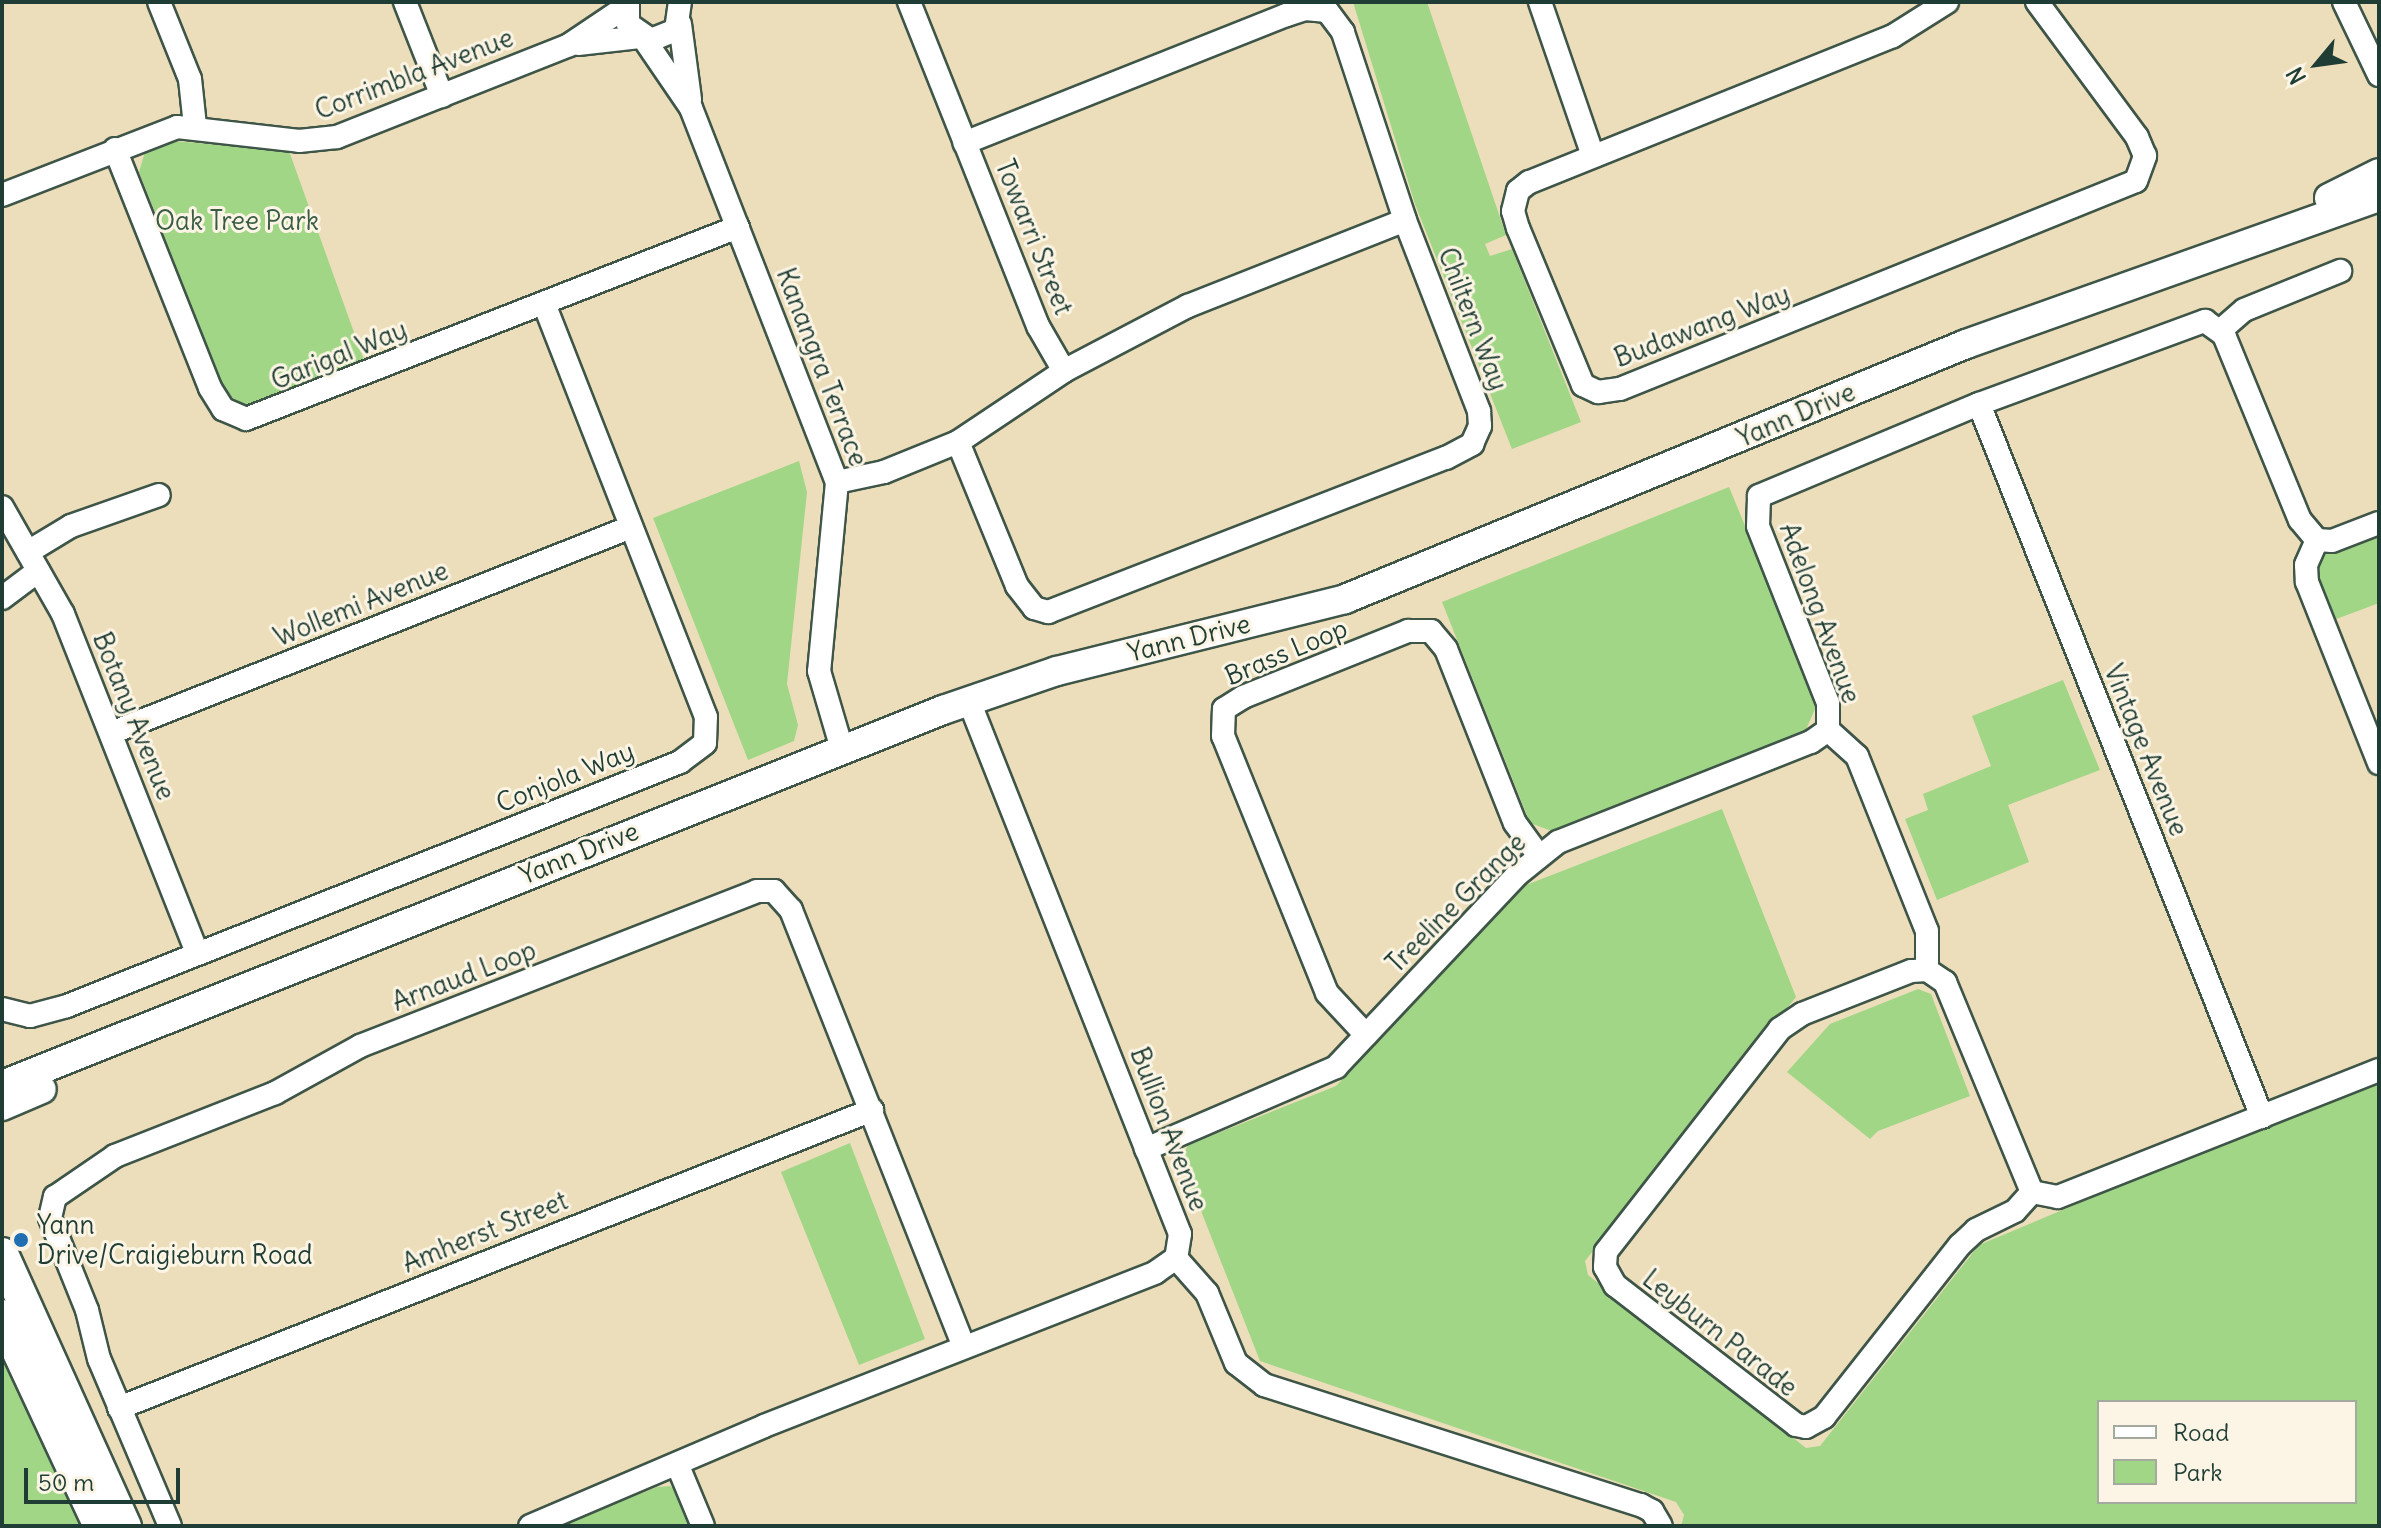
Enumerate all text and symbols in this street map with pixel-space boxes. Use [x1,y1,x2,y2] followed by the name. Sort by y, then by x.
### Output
[311,22,517,126] street label: Corrimbla Avenue
[2277,24,2357,104] north arrow
[2280,62,2312,89] text: N
[989,155,1079,319] street label: Towarri Street
[155,205,319,237] park label: Oak Tree Park
[1431,243,1515,395] street label: Chiltern Way
[770,263,874,471] street label: Kanangra Terrace
[1610,278,1794,374] street label: Budawang Way
[267,314,411,396] street label: Garigal Way
[1732,376,1860,454] street label: Yann Drive
[1773,519,1867,707] street label: Adelong Avenue
[269,555,453,653] street label: Wollemi Avenue
[1124,608,1254,668] street label: Yann Drive
[1220,612,1352,692] street label: Brass Loop
[86,628,182,804] street label: Botany Avenue
[2097,660,2195,840] street label: Vintage Avenue
[491,735,639,819] street label: Conjola Way
[515,815,643,891] street label: Yann Drive
[1380,827,1532,979] street label: Treeline Grange
[388,934,540,1018] street label: Arnaud Loop
[1123,1043,1215,1215] street label: Bullion Avenue
[398,1185,572,1279] street label: Amherst Street
[37,1209,313,1270] place label: Yann Drive/Craigieburn Road
[12,1231,30,1249] marker: Yann Drive/Craigieburn Road
[1636,1263,1804,1403] street label: Leyburn Parade
[2097,1400,2357,1504] legend
[2173,1417,2229,1447] text: Road
[28,1452,184,1502] scale bar
[2173,1457,2223,1487] text: Park
[38,1467,94,1497] text: 50 m

